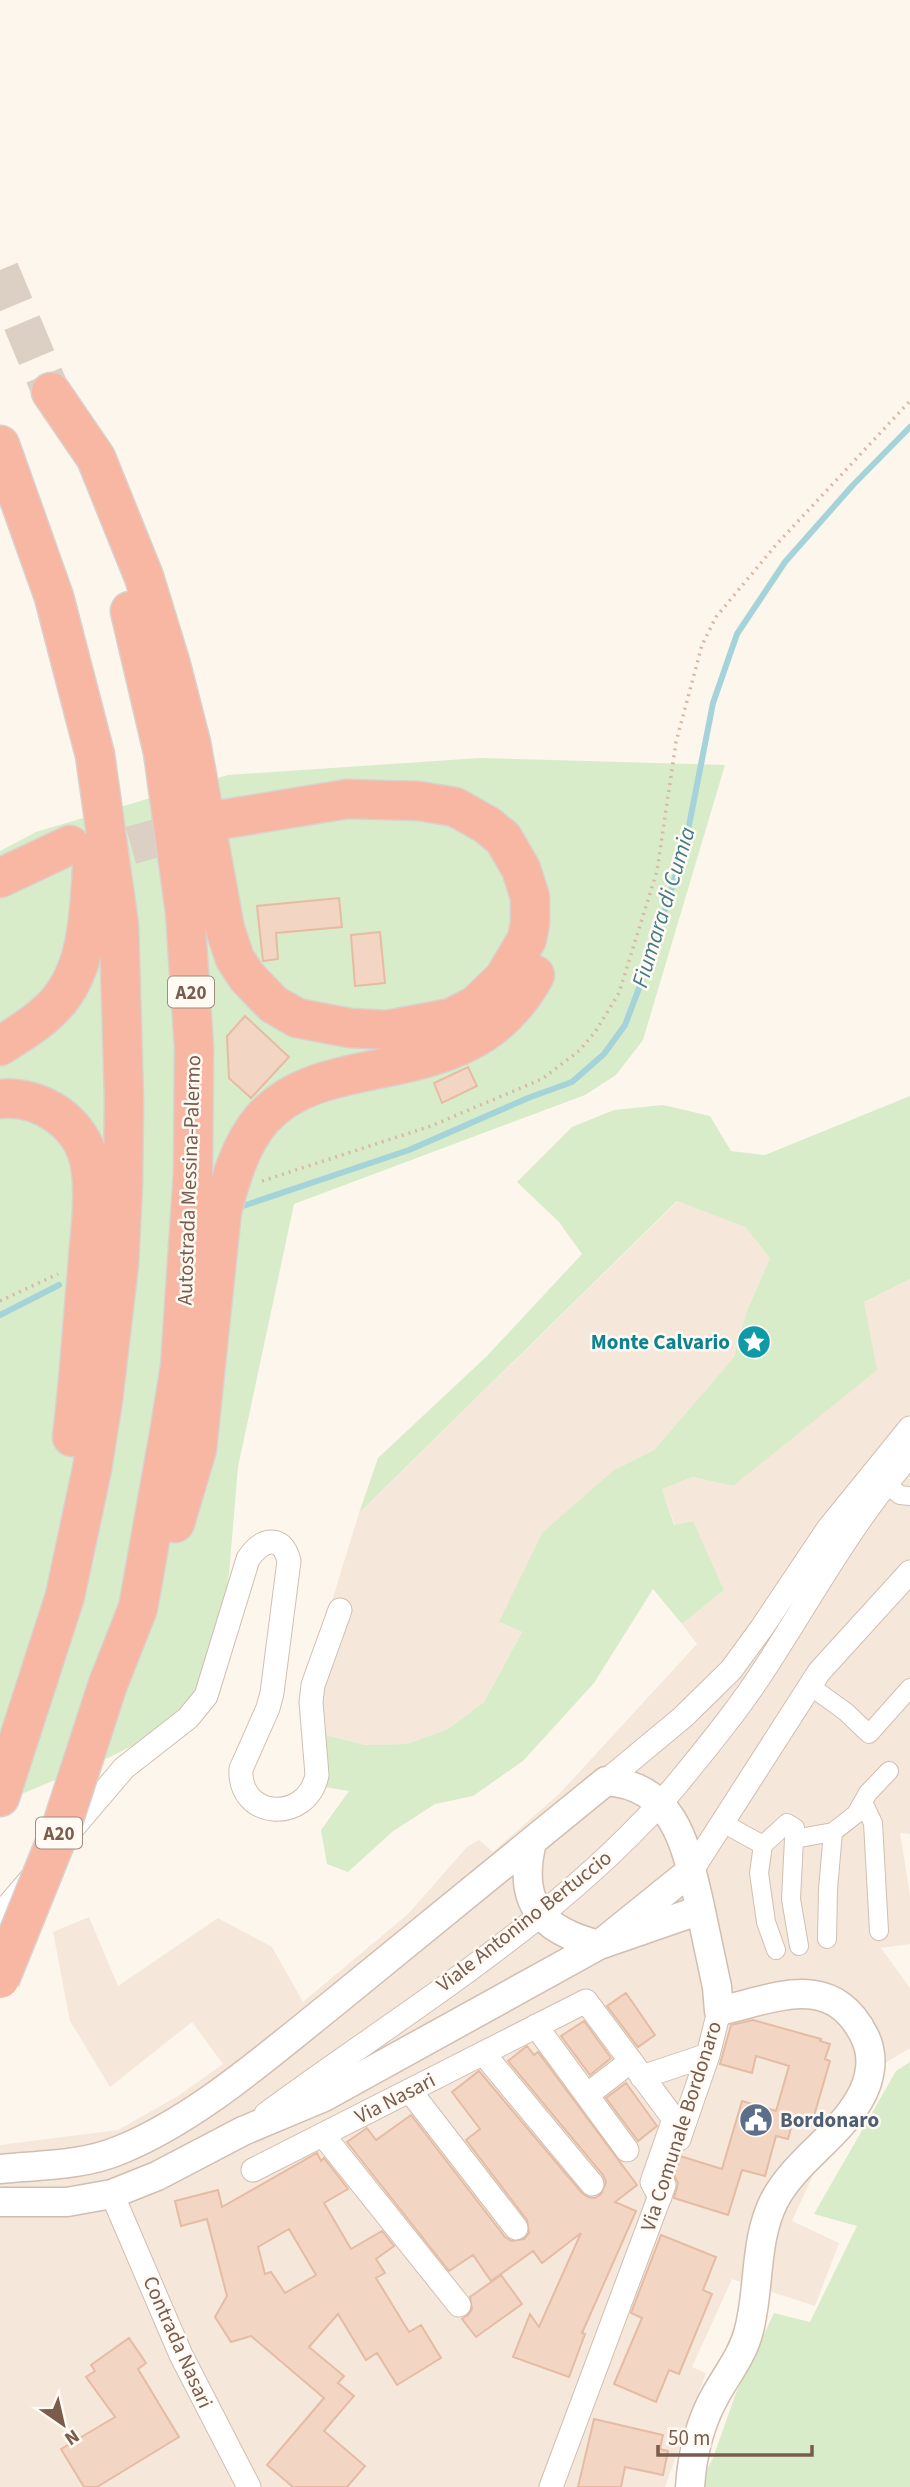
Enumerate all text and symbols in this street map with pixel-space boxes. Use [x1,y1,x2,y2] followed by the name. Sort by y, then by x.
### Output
[623,823,704,992] water label: Fiumara di Cumia
[168,976,214,1008] road number: A20
[170,1054,208,1306] street label: Autostrada Messina-Palermo
[735,1323,773,1361] place icon: Monte Calvario
[591,1327,730,1357] place label: Monte Calvario
[36,1817,82,1848] road number: A20
[430,1843,618,1999] street label: Viale Antonino Bertuccio
[633,2017,729,2235] street label: Via Comunale Bordonaro
[350,2065,440,2131] street label: Via Nasari
[737,2101,775,2139] public building icon: Bordonaro
[780,2105,879,2135] place label: Bordonaro
[135,2271,221,2413] street label: Contrada Nasari
[28,2389,98,2459] north arrow
[658,2414,812,2458] scale bar
[59,2422,84,2452] text: N
[668,2423,710,2453] text: 50 m

